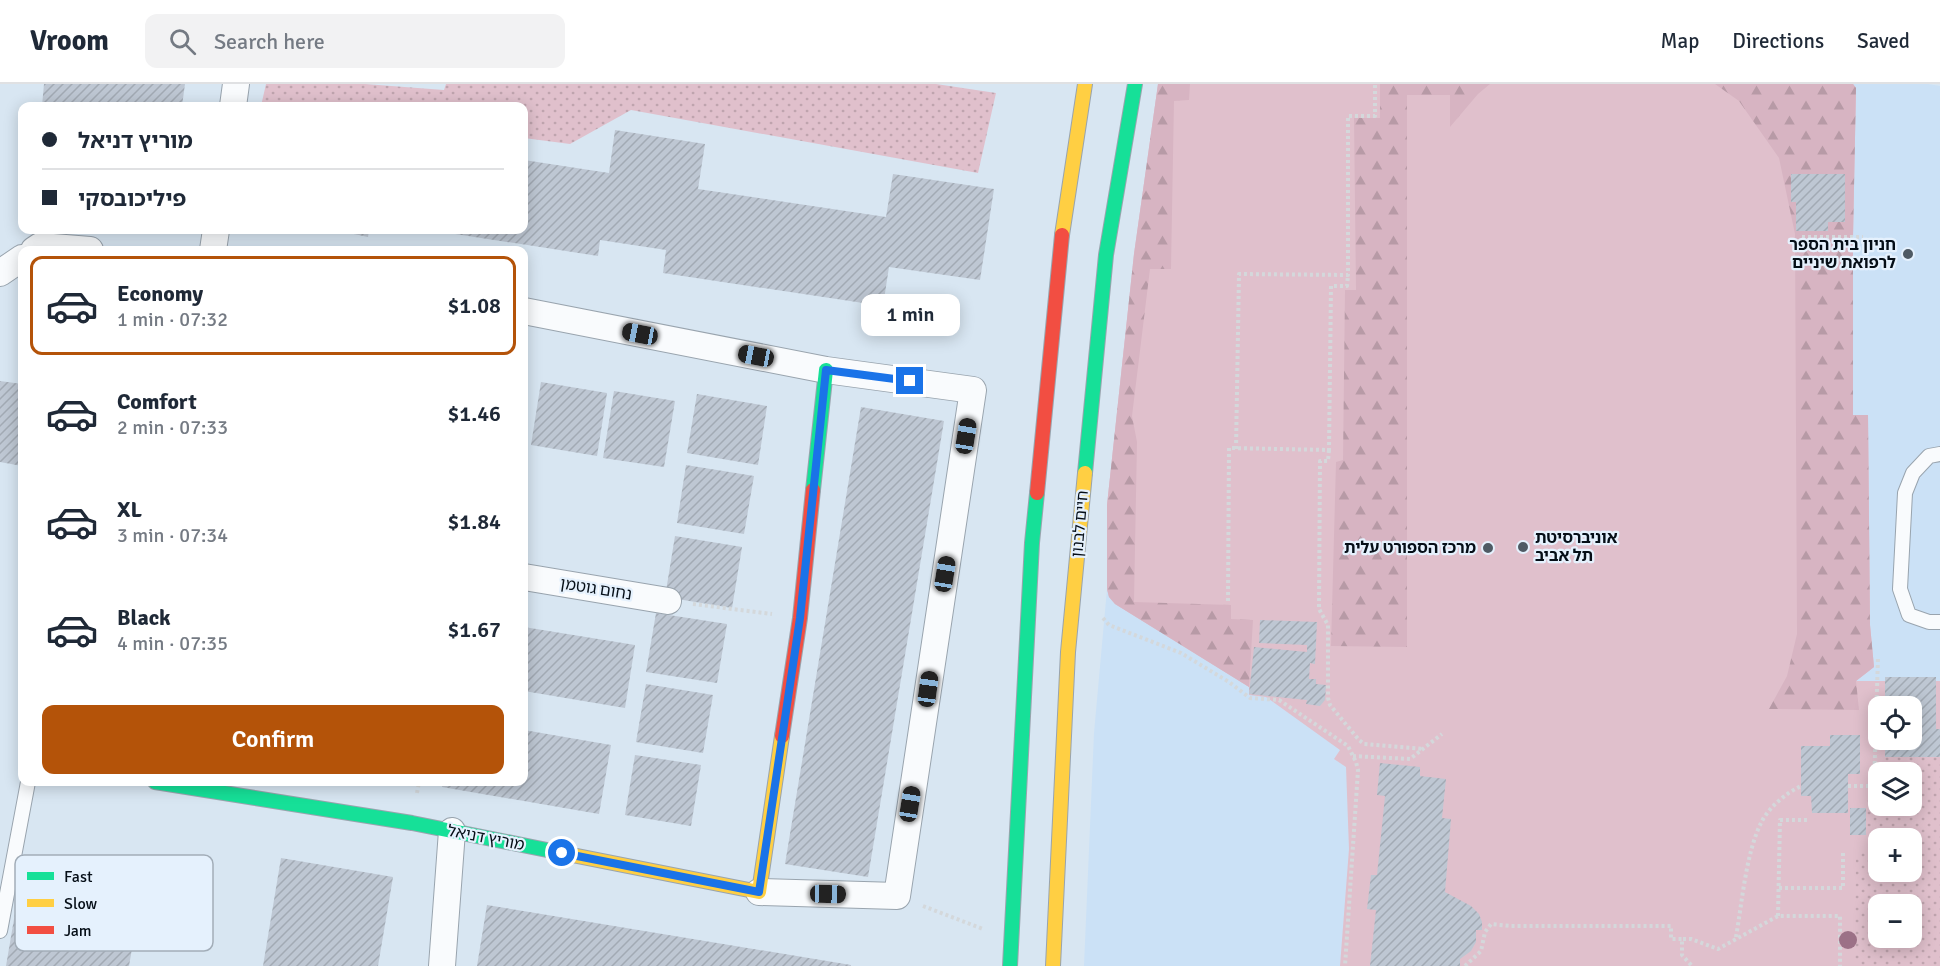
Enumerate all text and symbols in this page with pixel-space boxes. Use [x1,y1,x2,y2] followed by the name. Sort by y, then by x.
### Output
[145,14,565,68] search box
[30,24,109,58] text: Vroom
[166,25,199,58] icon: search
[214,28,325,55] text: Search here
[1661,28,1699,54] text: Map
[1732,28,1824,54] text: Directions
[1857,28,1910,54] text: Saved
[78,127,193,154] text: מוריץ דניאל
[78,185,186,212] text: פיליכובסקי
[1789,235,1896,273] place label: חניון בית הספר לרפואת שיניים
[1901,247,1915,261] marker: חניון בית הספר לרפואת שיניים
[45,279,99,333] icon: car
[117,280,203,307] text: Economy
[447,292,501,319] text: $1.08
[860,294,960,336] callout: 1 min
[887,302,934,327] text: 1 min
[117,307,228,332] text: 1 min · 07:32
[621,322,659,346] car
[737,344,775,368] car
[896,367,923,394] route end
[45,387,99,441] icon: car
[117,388,197,415] text: Comfort
[447,400,501,427] text: $1.46
[117,415,228,440] text: 2 min · 07:33
[954,417,978,455] car
[1067,490,1093,558] street label: חיים לבנון
[45,495,99,549] icon: car
[117,496,142,523] text: XL
[447,508,501,535] text: $1.84
[117,523,228,548] text: 3 min · 07:34
[1535,528,1618,566] place label: אוניברסיטת תל אביב
[1344,538,1476,558] place label: מרכז הספורט עלית
[1516,540,1530,554] marker: אוניברסיטת תל אביב
[1481,541,1495,555] marker: מרכז הספורט עלית
[933,555,957,593] car
[559,573,633,605] street label: נחום גוטמן
[45,603,99,657] icon: car
[117,604,171,631] text: Black
[447,616,501,643] text: $1.67
[117,631,228,656] text: 4 min · 07:35
[917,670,939,708] car
[1868,696,1922,948] map controls
[1868,696,1922,750] button: locate
[42,705,504,774] button: Confirm
[1868,762,1922,816] button: layers
[898,785,922,823] car
[446,821,526,855] street label: מוריץ דניאל
[1868,828,1922,882] button: +
[548,839,575,866] route start
[15,855,213,951] legend
[64,867,93,887] text: Fast
[810,885,846,903] car
[64,894,98,914] text: Slow
[1868,894,1922,948] button: −
[64,921,92,941] text: Jam

